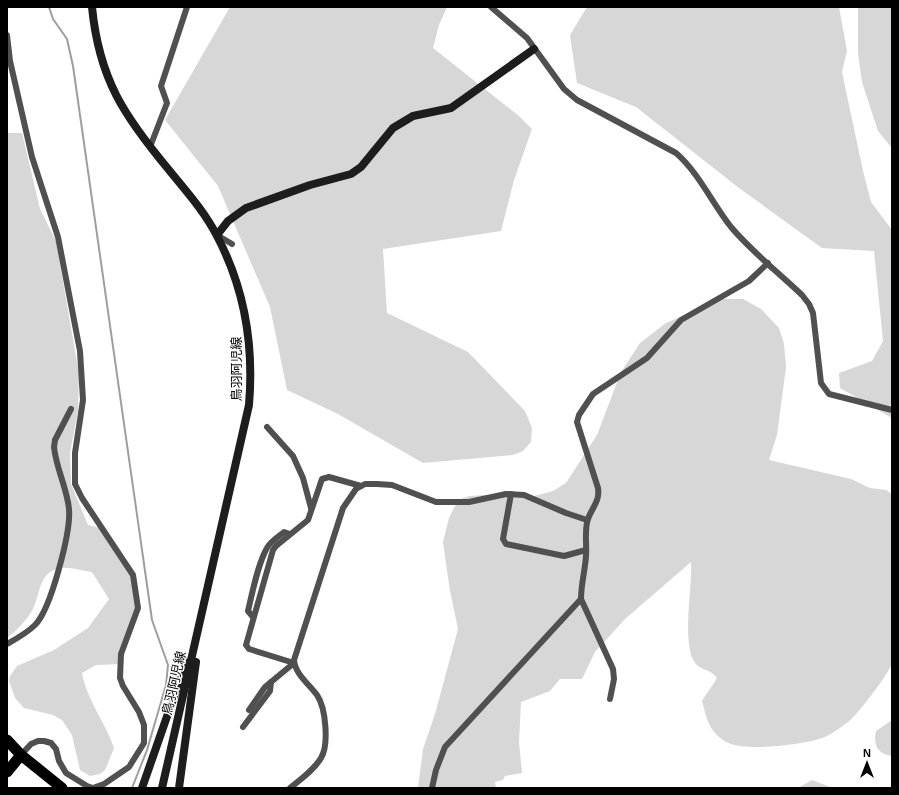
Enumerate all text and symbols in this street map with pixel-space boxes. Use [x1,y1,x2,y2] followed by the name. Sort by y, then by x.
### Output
[229,336,244,402] street label: 鳥羽阿児線
[159,650,189,716] street label: 鳥羽阿児線
[847,743,887,783] north arrow
[863,747,871,759] text: N

